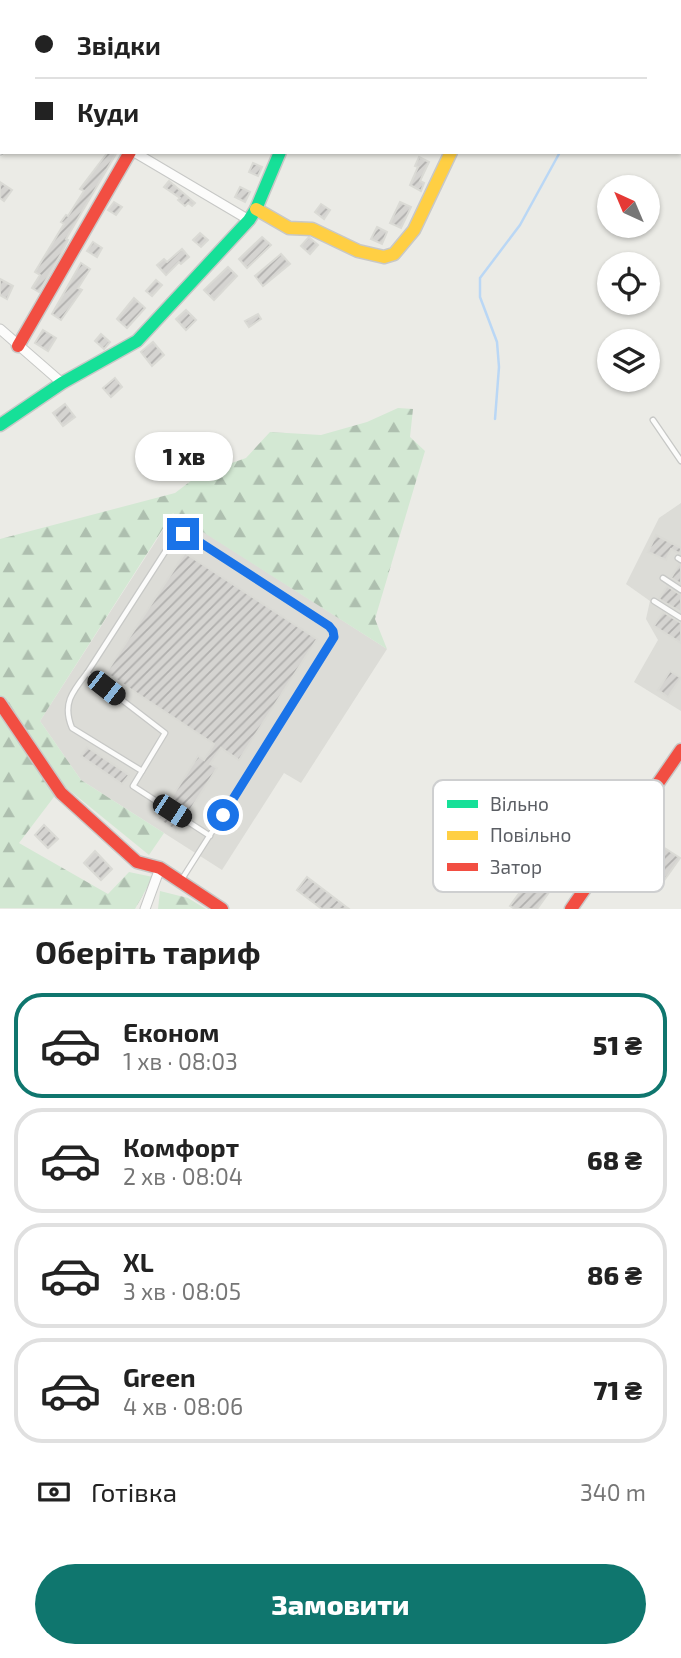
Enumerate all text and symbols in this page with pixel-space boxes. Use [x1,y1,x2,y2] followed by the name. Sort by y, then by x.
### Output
[77,29,161,60] text: Звідки
[77,96,139,127] text: Куди
[597,175,660,238] north arrow
[597,175,660,392] map controls
[597,252,660,315] button: locate
[597,329,660,392] button: layers
[134,433,232,482] callout: 1 хв
[163,442,205,470] text: 1 хв
[167,518,199,550] route end
[83,667,130,709] car
[433,780,664,892] legend
[149,791,196,831] car
[490,792,549,815] text: Вільно
[207,799,239,831] route start
[490,823,571,846] text: Повільно
[490,855,542,878] text: Затор
[35,932,261,970] text: Оберіть тариф
[39,1014,102,1077] icon: car
[123,1016,220,1047] text: Економ
[593,1029,642,1060] text: 51 ₴
[123,1047,238,1075] text: 1 хв · 08:03
[39,1129,102,1192] icon: car
[123,1131,239,1162] text: Комфорт
[587,1144,642,1175] text: 68 ₴
[123,1162,243,1190] text: 2 хв · 08:04
[39,1244,102,1307] icon: car
[123,1246,154,1277] text: XL
[587,1259,642,1290] text: 86 ₴
[123,1277,241,1305] text: 3 хв · 08:05
[39,1359,102,1422] icon: car
[123,1361,196,1392] text: Green
[593,1374,642,1405] text: 71 ₴
[123,1392,243,1420] text: 4 хв · 08:06
[35,1473,73,1511] icon: cash
[91,1476,177,1507] text: Готівка
[580,1478,646,1506] text: 340 m
[35,1564,646,1644] button: Замовити

